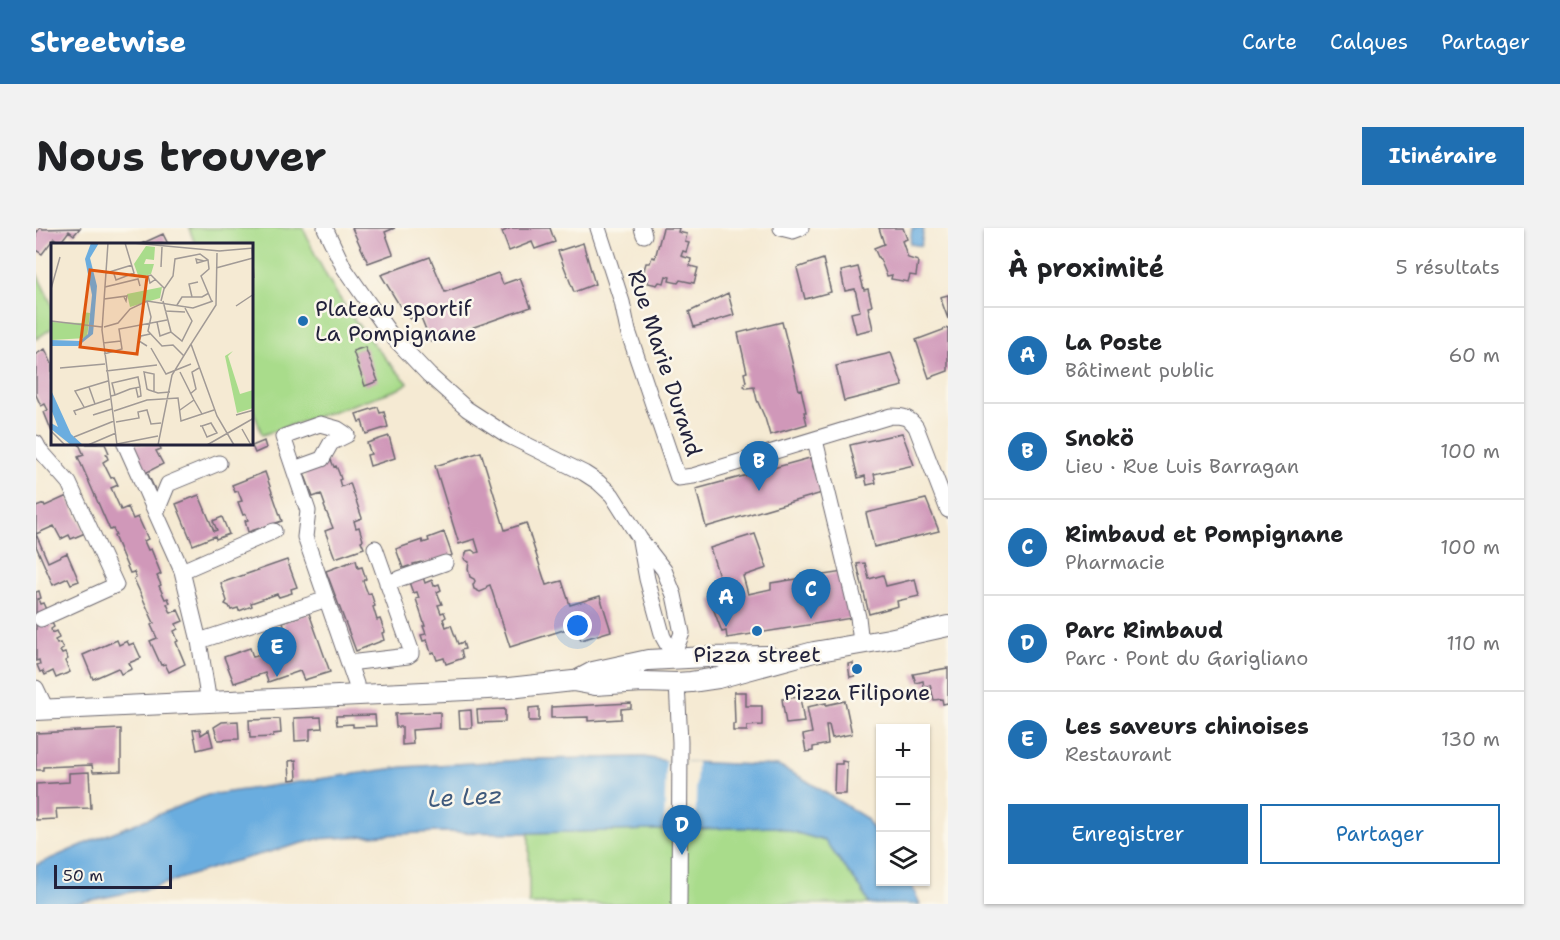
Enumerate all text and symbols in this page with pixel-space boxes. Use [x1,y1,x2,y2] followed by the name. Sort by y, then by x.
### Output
[30,23,186,61] text: Streetwise
[1242,28,1297,56] text: Carte
[1330,28,1408,56] text: Calques
[1441,28,1530,56] text: Partager
[1362,127,1524,185] button: Itinéraire
[36,128,326,184] text: Nous trouver
[51,243,254,446] inset map
[1008,250,1164,285] text: À proximité
[1395,254,1500,280] text: 5 résultats
[621,266,709,460] street label: Rue Marie Durand
[315,294,477,348] place label: Plateau sportif La Pompignane
[296,314,310,328] marker: Plateau sportif La Pompignane
[1065,328,1162,357] text: La Poste
[1020,342,1035,368] text: A
[1448,342,1500,368] text: 60 m
[1065,357,1214,383] text: Bâtiment public
[1065,424,1134,453] text: Snokö
[1021,438,1034,464] text: B
[1440,438,1500,464] text: 100 m
[740,442,778,491] pin: B
[1065,453,1299,479] text: Lieu · Rue Luis Barragan
[1065,520,1344,549] text: Rimbaud et Pompignane
[1021,534,1034,560] text: C
[1440,534,1500,560] text: 100 m
[1065,549,1165,575] text: Pharmacie
[792,570,830,619] pin: C
[706,578,746,627] pin: A
[563,611,592,640] your location
[1065,616,1223,645] text: Parc Rimbaud
[750,624,764,638] marker: Pizza street
[258,628,296,677] pin: E
[1020,630,1035,656] text: D
[1446,630,1500,656] text: 110 m
[693,640,821,669] place label: Pizza street
[1065,645,1308,671] text: Parc · Pont du Garigliano
[850,662,864,676] marker: Pizza Filipone
[783,678,931,707] place label: Pizza Filipone
[1065,712,1309,741] text: Les saveurs chinoises
[876,724,930,886] map controls
[876,724,930,778] button: +
[1021,726,1034,752] text: E
[1441,726,1500,752] text: 130 m
[1065,741,1172,767] text: Restaurant
[876,778,930,832] button: −
[427,779,503,815] water label: Le Lez
[1008,804,1248,864] button: Enregistrer
[1260,804,1500,864] button: Partager
[662,806,702,855] pin: D
[876,832,930,886] button: layers
[54,862,172,890] scale bar
[63,865,103,886] text: 50 m

